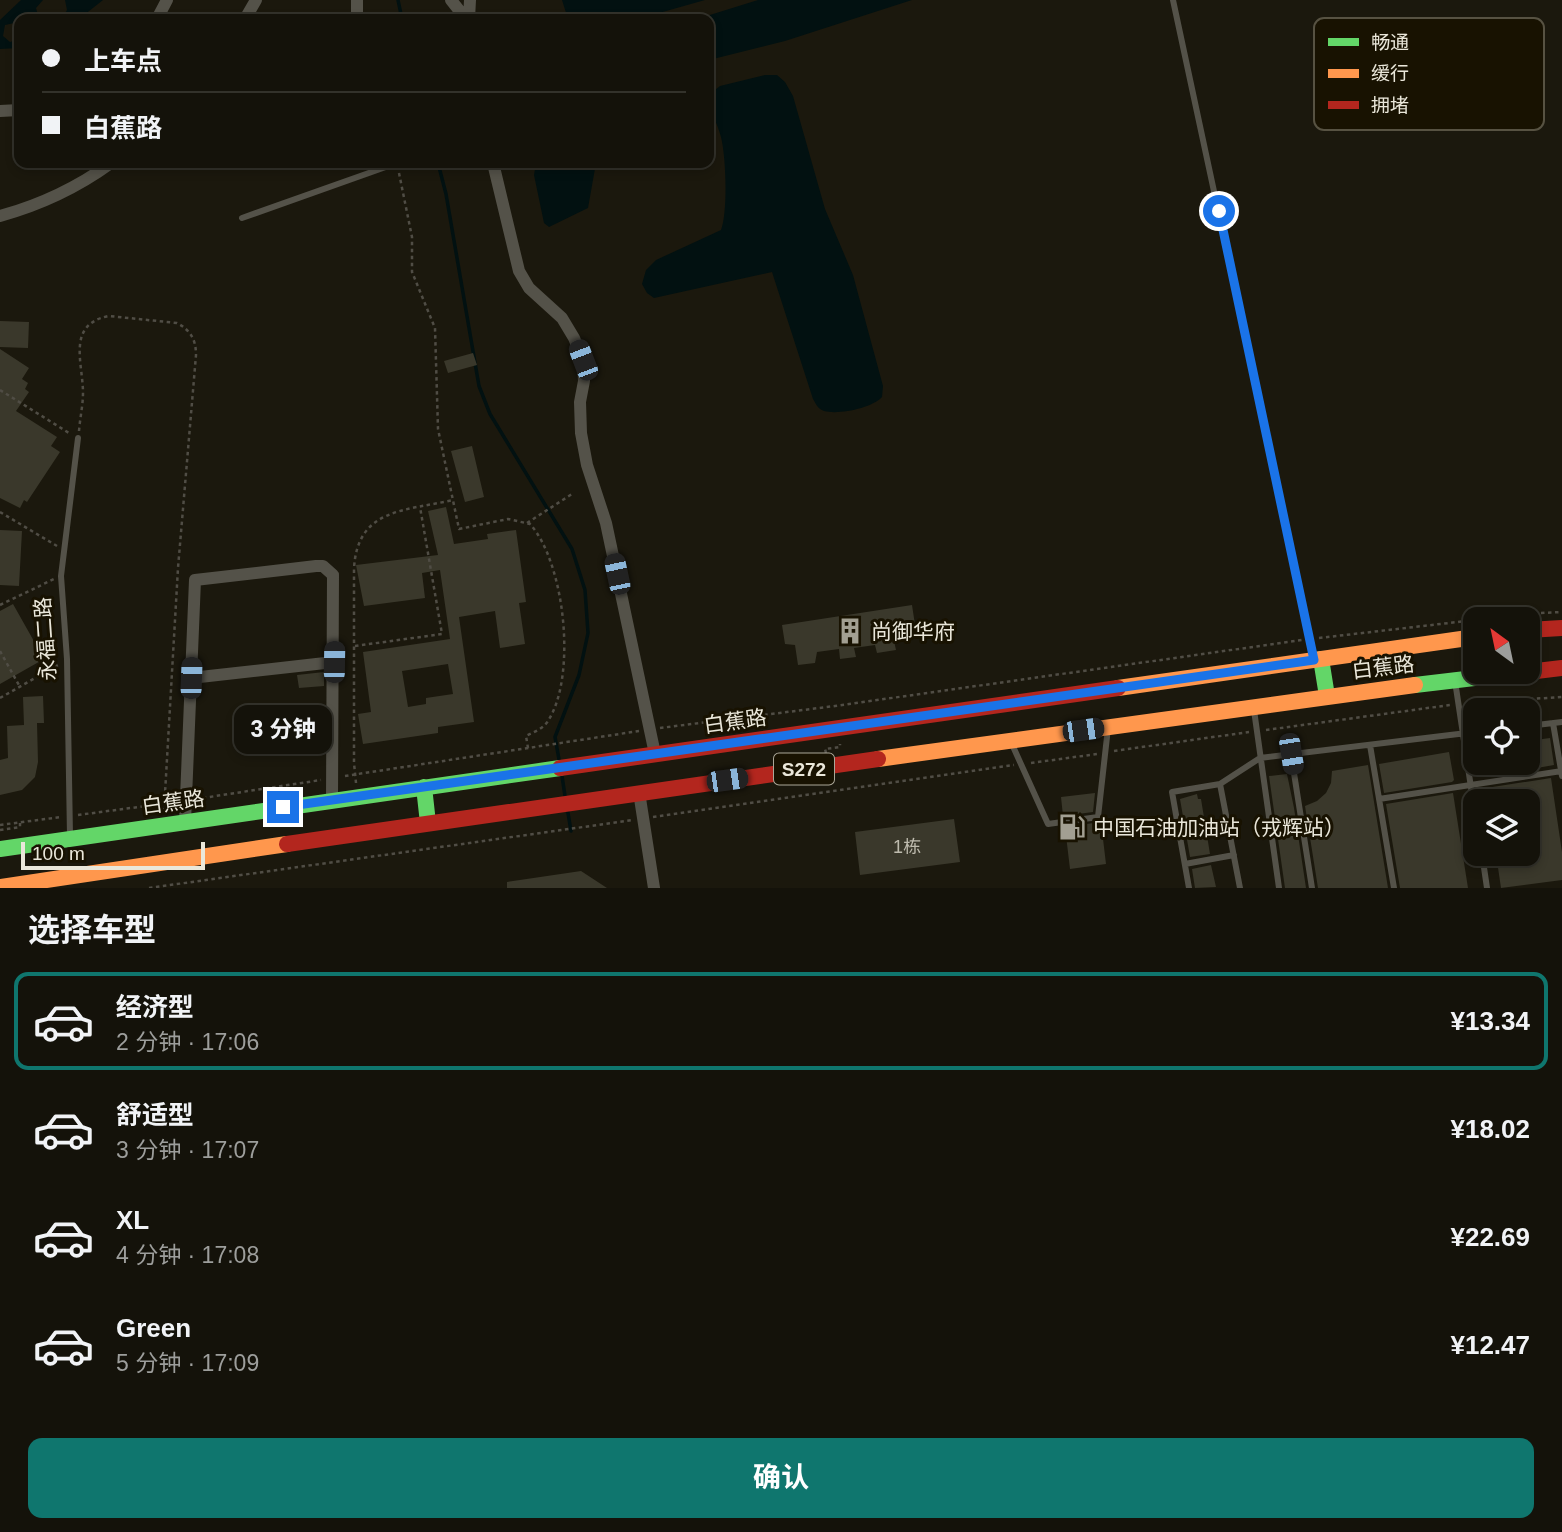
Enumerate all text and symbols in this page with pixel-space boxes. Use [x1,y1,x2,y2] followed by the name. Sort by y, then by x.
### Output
[1314,18,1544,130] legend
[1371,32,1409,53] text: 畅通
[84,46,162,76] text: 上车点
[1371,63,1409,84] text: 缓行
[1371,95,1409,116] text: 拥堵
[84,113,162,143] text: 白蕉路
[1203,195,1235,227] route start
[566,337,601,383] car
[603,551,632,597] car
[31,596,59,682] street label: 永福二路
[1463,607,1540,684] north arrow
[1463,607,1540,866] map controls
[835,616,865,646] building icon: 尚御华府
[871,620,955,643] place label: 尚御华府
[324,641,345,683] car
[1350,652,1416,682] street label: 白蕉路
[180,657,203,699] car
[1463,698,1540,775] button: locate
[702,705,768,737] street label: 白蕉路
[234,706,332,754] callout: 3 分钟
[250,716,316,742] text: 3 分钟
[1061,717,1106,743] car
[1278,732,1305,776] car
[774,754,834,784] road number: S272
[705,767,750,793] car
[140,786,206,818] street label: 白蕉路
[1463,789,1540,866] button: layers
[267,791,299,823] route end
[1057,812,1087,842] fuel station icon: 中国石油加油站（戎辉站）
[1093,816,1345,839] place label: 中国石油加油站（戎辉站）
[893,837,921,857] house number: 1栋
[21,839,205,871] scale bar
[32,843,85,864] text: 100 m
[28,912,156,948] text: 选择车型
[32,990,95,1053] icon: car
[116,992,194,1022] text: 经济型
[1450,1006,1530,1036] text: ¥13.34
[116,1029,259,1055] text: 2 分钟 · 17:06
[32,1098,95,1161] icon: car
[116,1100,194,1130] text: 舒适型
[1450,1114,1530,1144] text: ¥18.02
[116,1137,259,1163] text: 3 分钟 · 17:07
[116,1205,149,1235] text: XL
[32,1206,95,1269] icon: car
[1450,1222,1530,1252] text: ¥22.69
[116,1242,259,1268] text: 4 分钟 · 17:08
[116,1313,191,1343] text: Green
[32,1314,95,1377] icon: car
[1450,1330,1530,1360] text: ¥12.47
[116,1350,259,1376] text: 5 分钟 · 17:09
[28,1438,1534,1518] button: 确认

